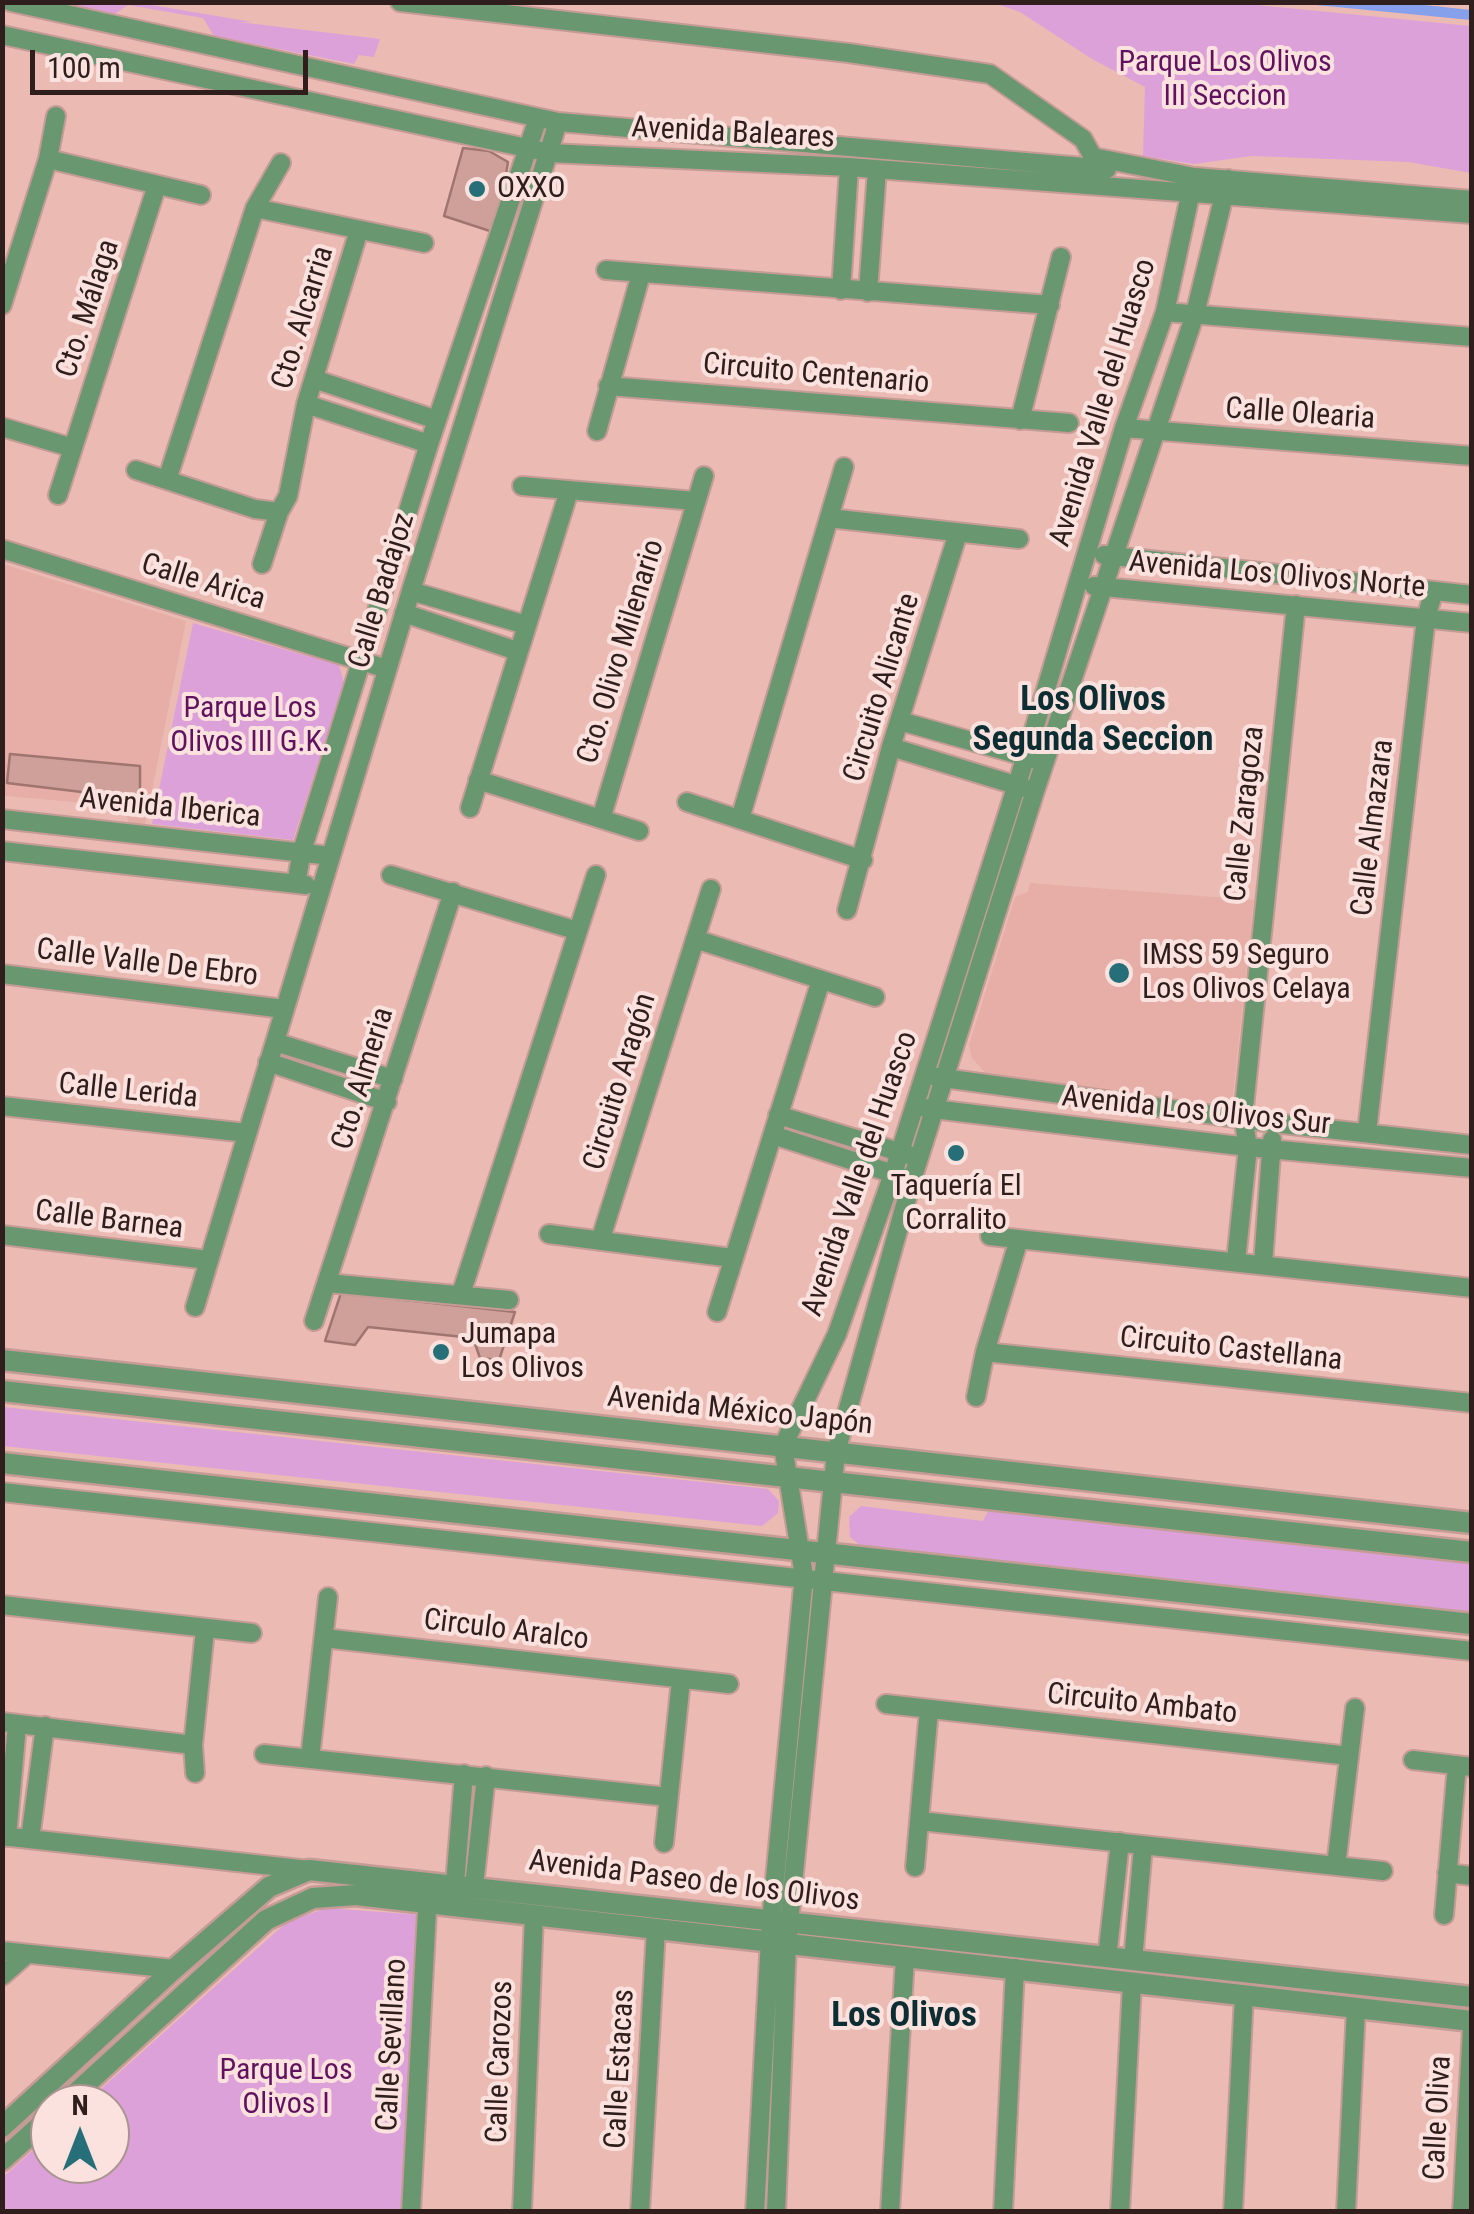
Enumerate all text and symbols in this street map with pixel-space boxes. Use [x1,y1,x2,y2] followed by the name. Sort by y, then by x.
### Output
[35,30,312,92] scale bar
[1118,45,1332,116] park label: Parque Los Olivos III Seccion
[47,50,121,85] text: 100 m
[630,111,836,157] street label: Avenida Baleares
[497,171,565,207] place label: OXXO
[466,178,488,200] marker: OXXO
[50,235,128,383] street label: Cto. Málaga
[265,242,343,394] street label: Cto. Alcarria
[1043,255,1165,551] street label: Avenida Valle del Huasco
[701,347,931,403] street label: Circuito Centenario
[1224,392,1376,438] street label: Calle Olearia
[342,509,424,673] street label: Calle Badajoz
[571,536,673,768] street label: Cto. Olivo Milenario
[1127,545,1427,607] street label: Avenida Los Olivos Norte
[137,547,269,619] street label: Calle Arica
[837,589,929,787] street label: Circuito Alicante
[973,680,1213,762] district label: Los Olivos Segunda Seccion
[170,691,330,762] park label: Parque Los Olivos III G.K.
[1219,724,1273,904] street label: Calle Zaragoza
[1345,738,1403,918] street label: Calle Almazara
[78,782,262,836] street label: Avenida Iberica
[34,933,260,995] street label: Calle Valle De Ebro
[1142,938,1351,1008] place label: IMSS 59 Seguro Los Olivos Celaya
[1106,960,1132,986] marker: IMSS 59 Seguro Los Olivos Celaya
[577,989,665,1175] street label: Circuito Aragón
[325,1004,403,1154] street label: Cto. Almeria
[795,1027,927,1321] street label: Avenida Valle del Huasco
[57,1067,199,1117] street label: Calle Lerida
[1060,1080,1332,1144] street label: Avenida Los Olivos Sur
[945,1142,967,1164] marker: Taquería El Corralito
[890,1169,1022,1240] place label: Taquería El Corralito
[33,1194,185,1248] street label: Calle Barnea
[461,1317,584,1388] place label: Jumapa Los Olivos
[1118,1320,1344,1380] street label: Circuito Castellana
[430,1341,452,1363] marker: Jumapa Los Olivos
[606,1380,874,1444] street label: Avenida México Japón
[421,1603,591,1659] street label: Circulo Aralco
[1045,1677,1239,1733] street label: Circuito Ambato
[527,1844,861,1920] street label: Avenida Paseo de los Olivos
[370,1958,416,2132] street label: Calle Sevillano
[480,1980,522,2144] street label: Calle Carozos
[599,1988,643,2150] street label: Calle Estacas
[831,1996,977,2038] district label: Los Olivos
[219,2053,353,2124] park label: Parque Los Olivos I
[1418,2055,1460,2181] street label: Calle Oliva
[30,2084,130,2184] north arrow
[71,2089,89,2122] text: N

